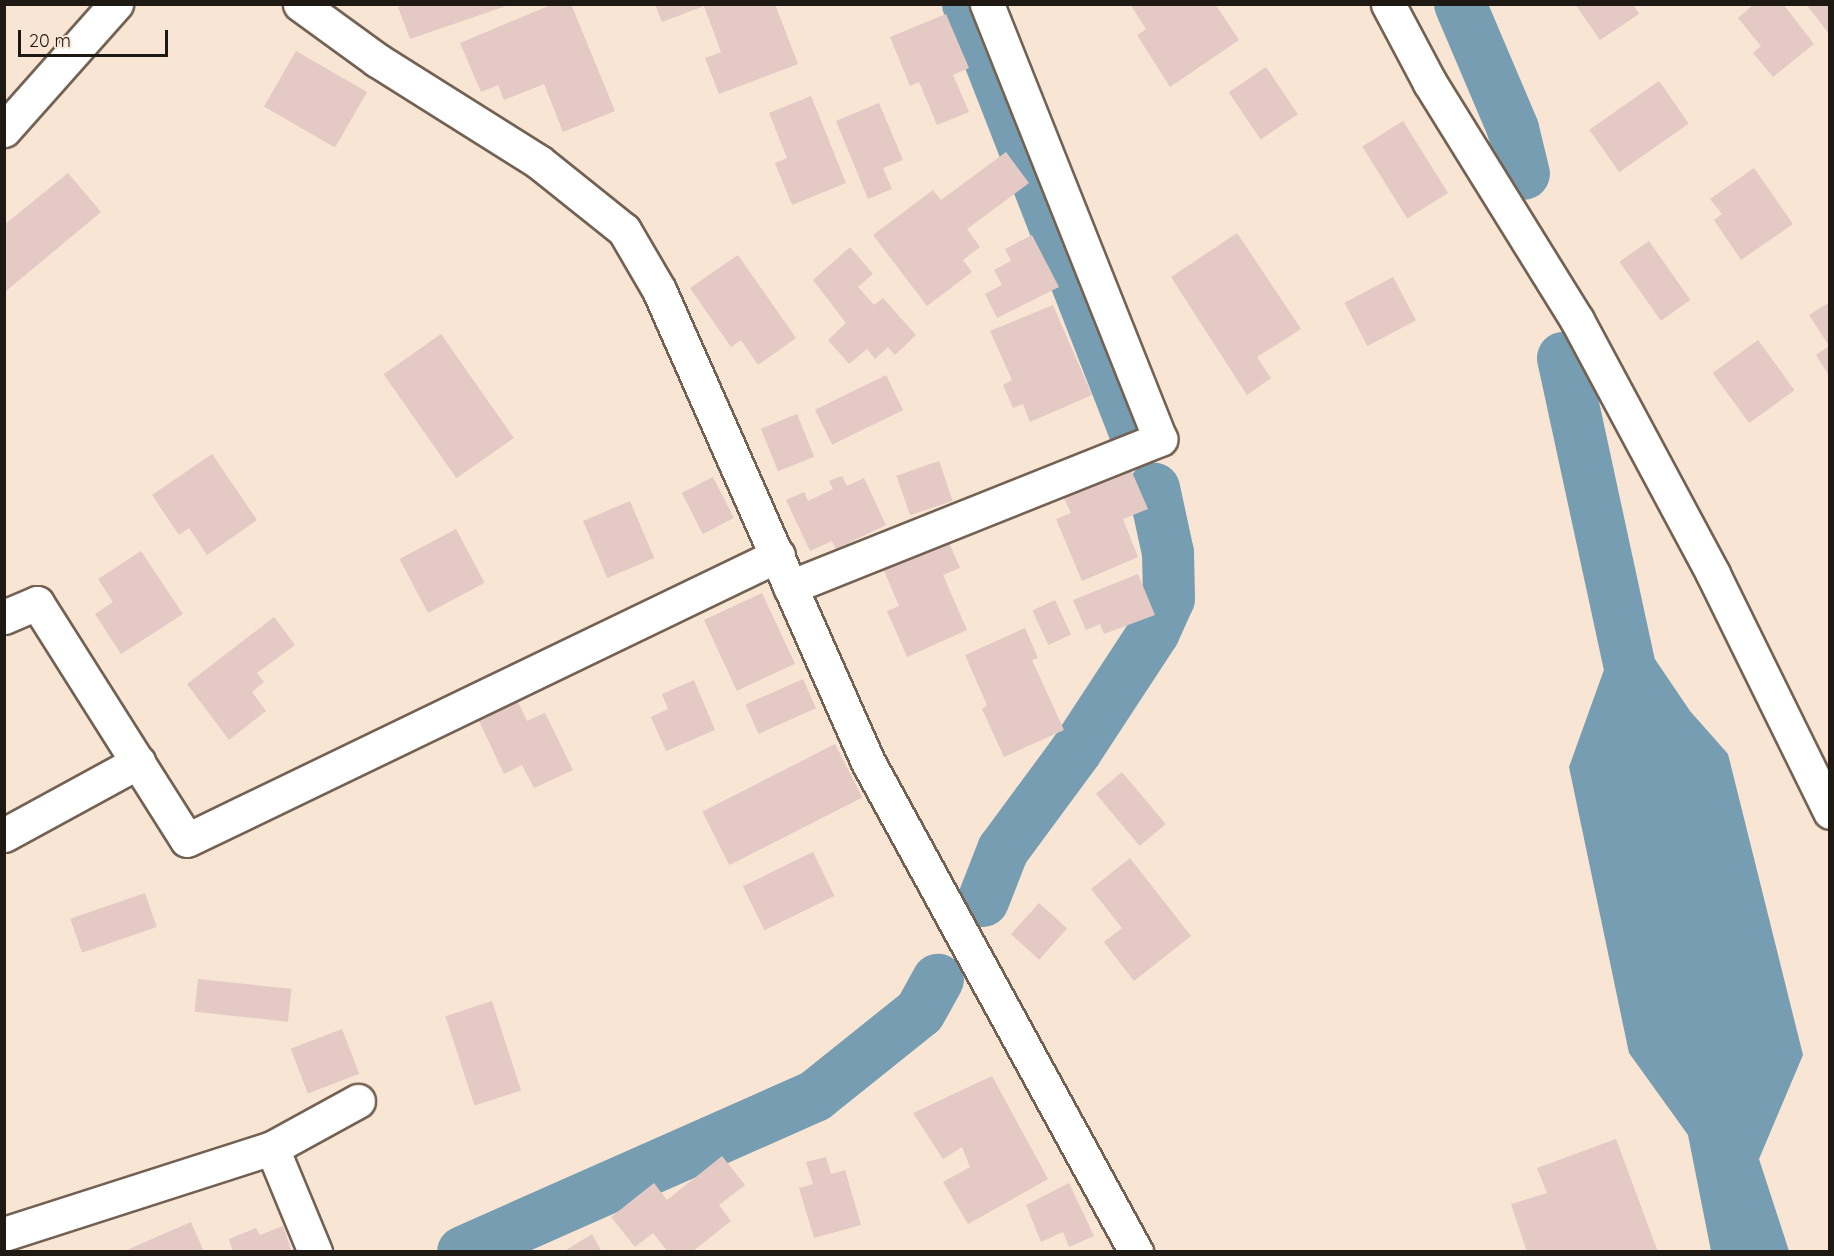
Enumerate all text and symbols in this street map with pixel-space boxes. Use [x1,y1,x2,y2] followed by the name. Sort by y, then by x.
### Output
[21,18,171,56] scale bar
[29,29,71,52] text: 20 m

